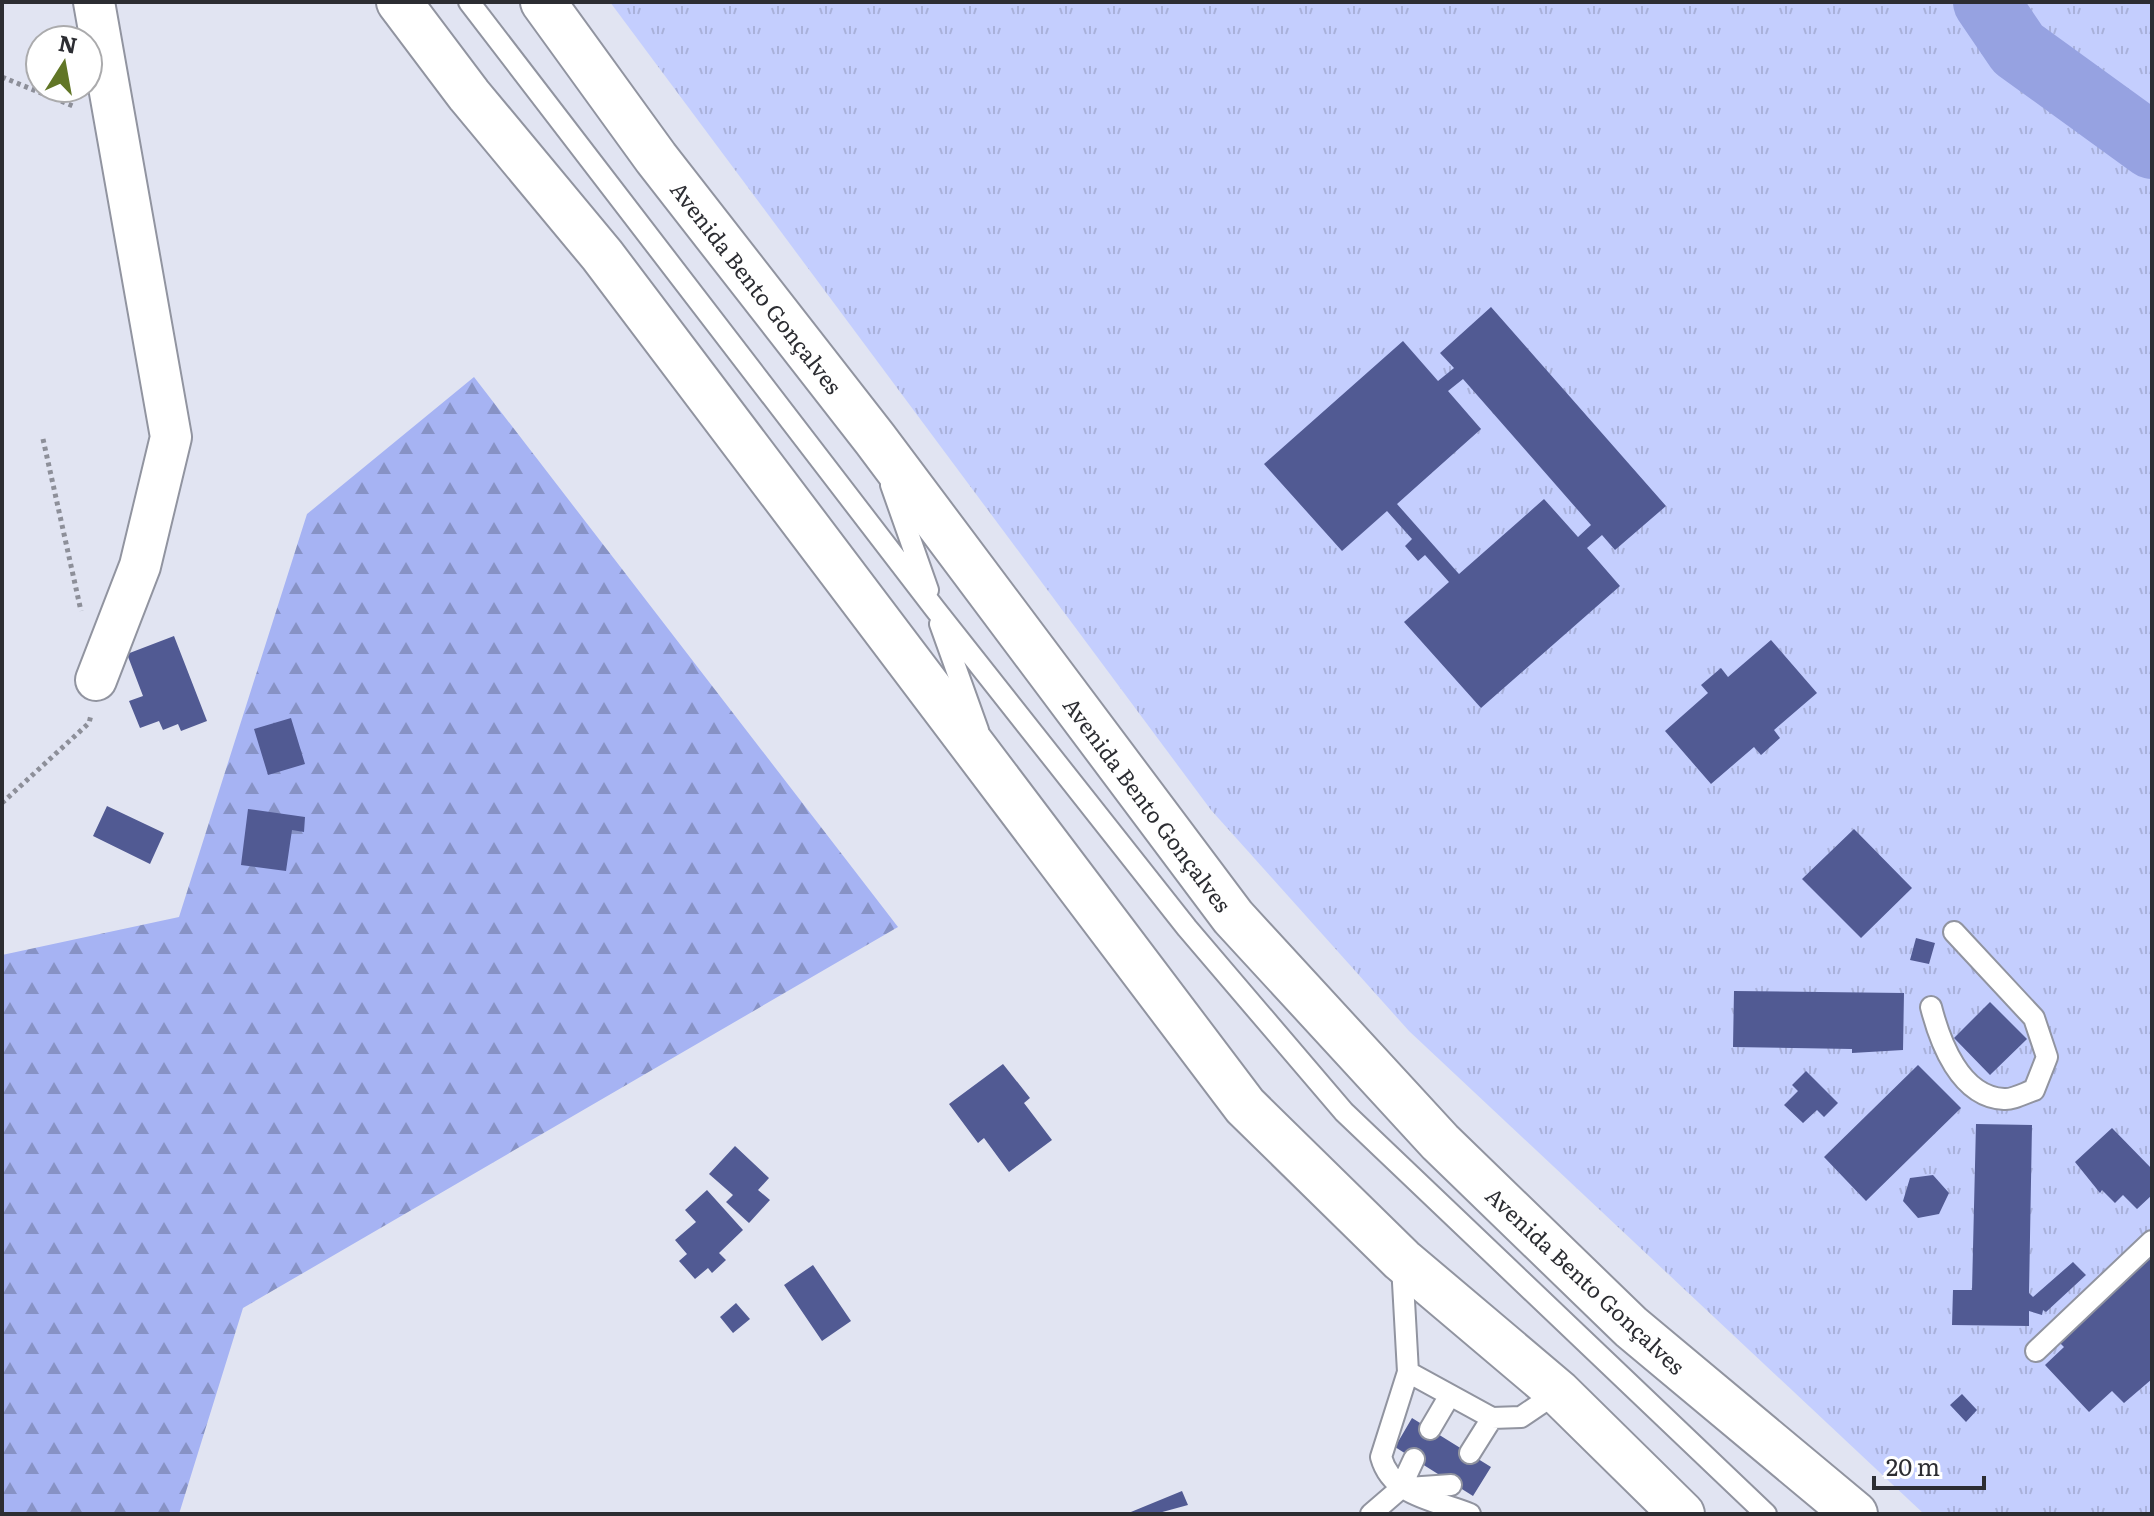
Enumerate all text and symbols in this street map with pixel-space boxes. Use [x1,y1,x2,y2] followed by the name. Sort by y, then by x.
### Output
[24,24,104,104] north arrow
[56,25,80,61] text: N
[663,174,851,400] street label: Avenida Bento Gonçalves
[1056,690,1240,919] street label: Avenida Bento Gonçalves
[1479,1179,1693,1381] street label: Avenida Bento Gonçalves
[1874,1440,1984,1490] scale bar
[1886,1448,1940,1483] text: 20 m

